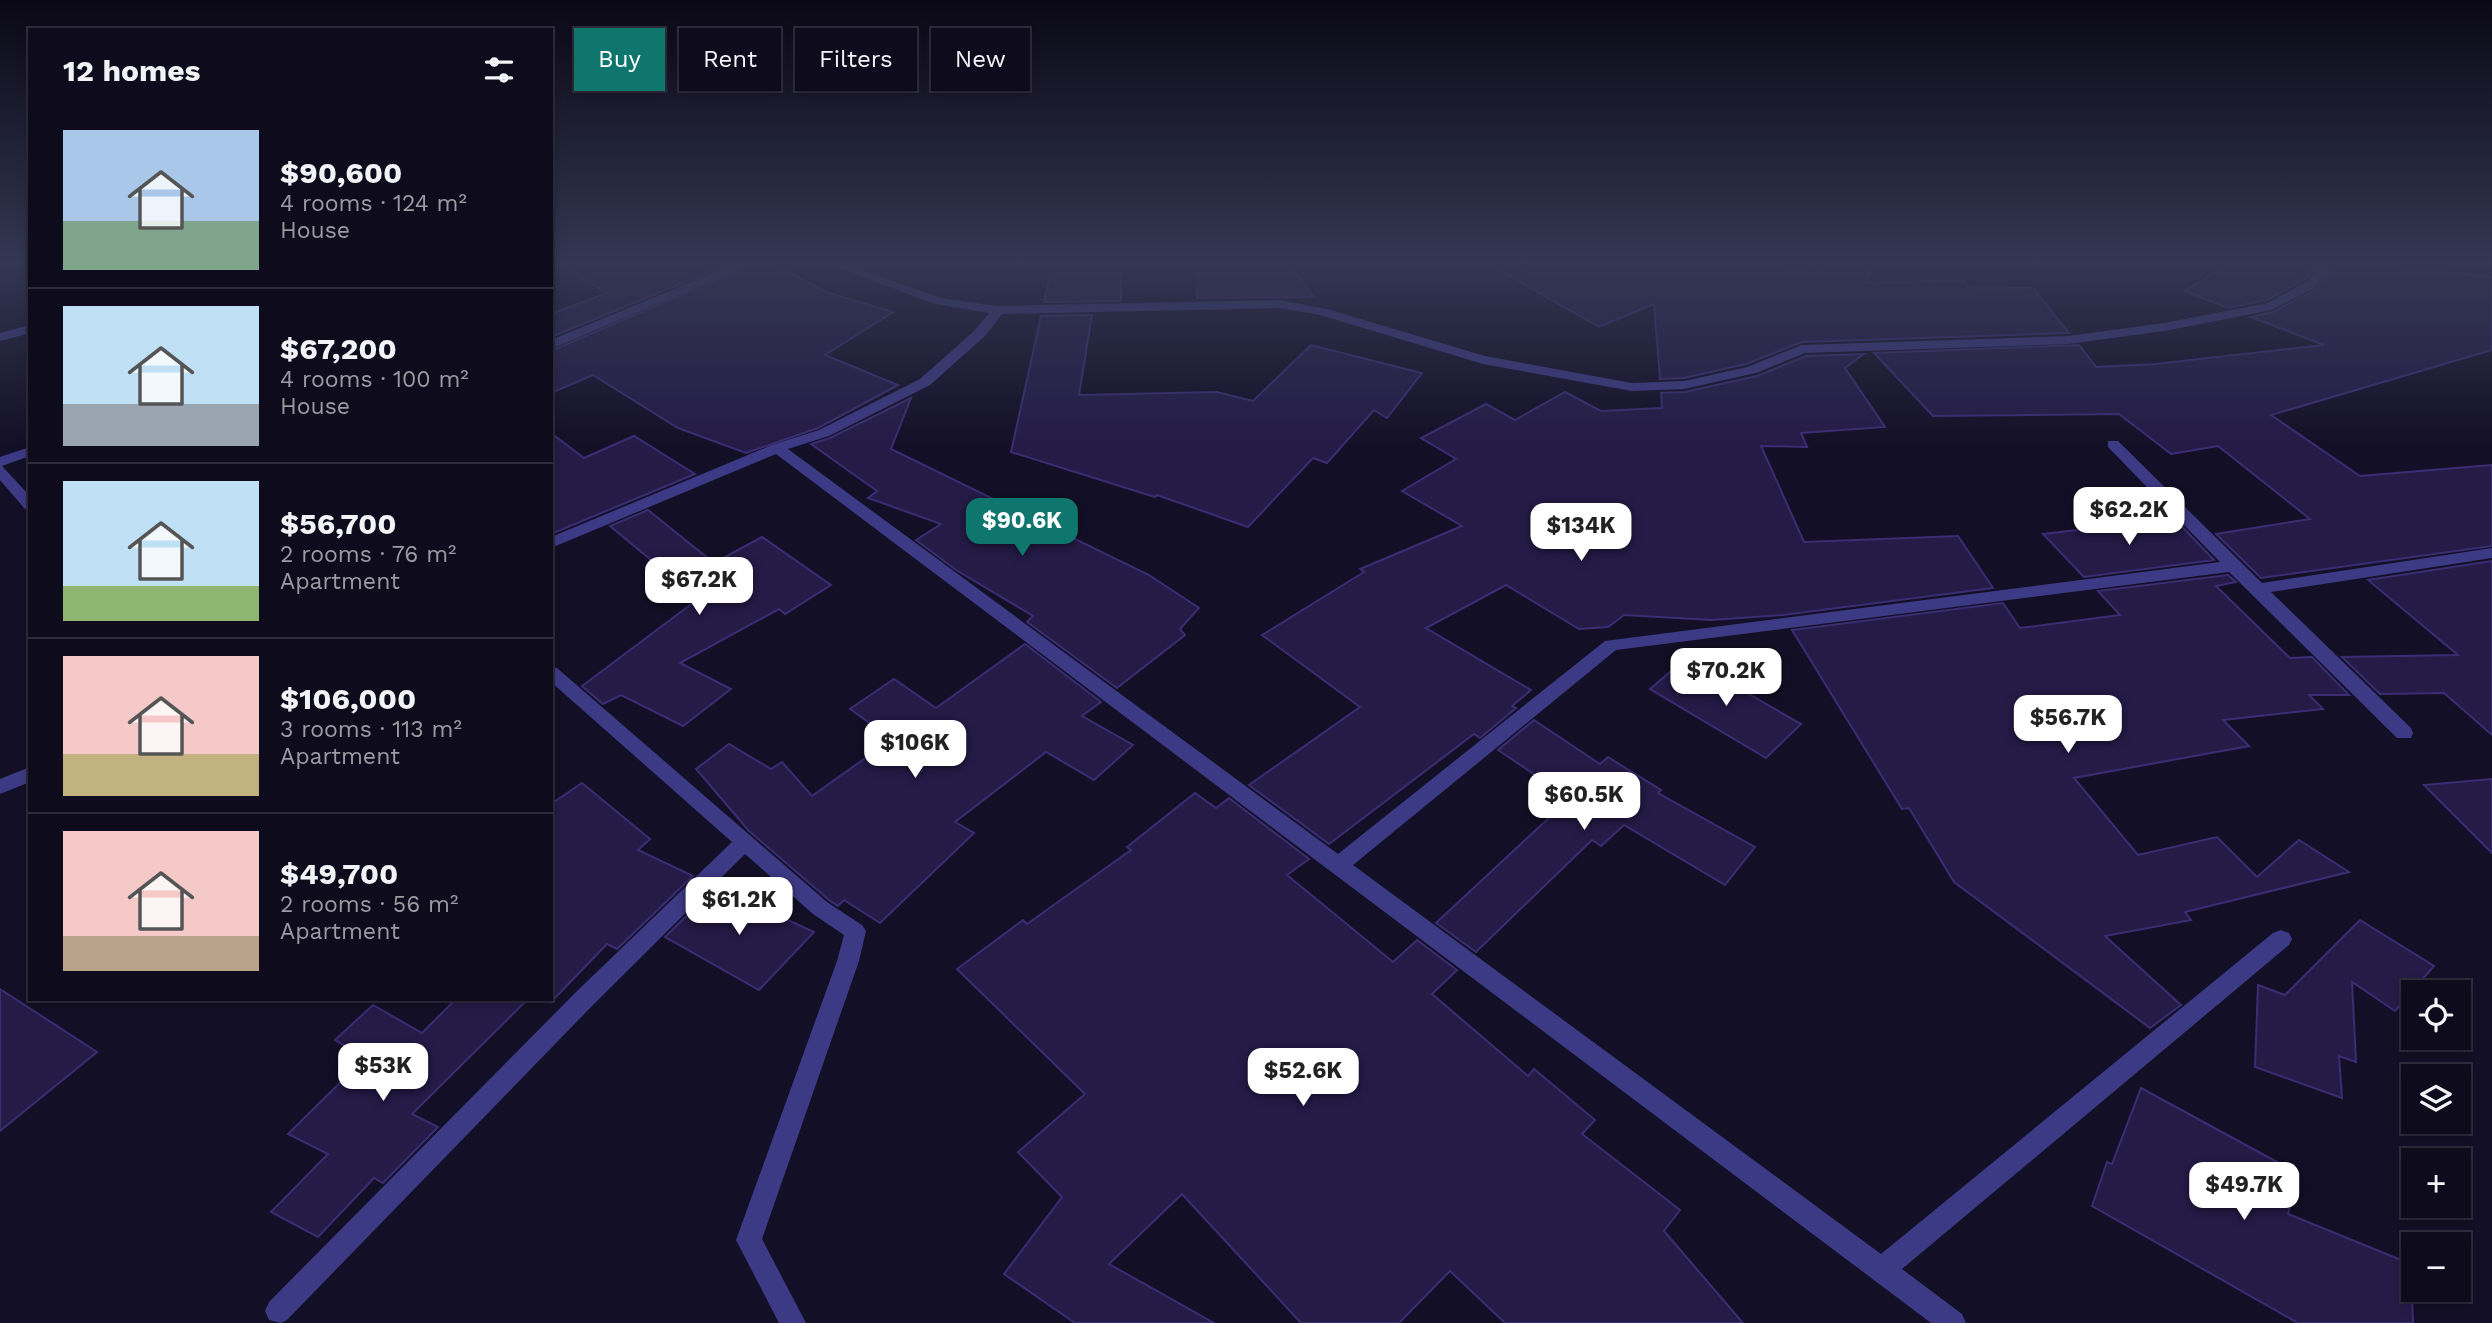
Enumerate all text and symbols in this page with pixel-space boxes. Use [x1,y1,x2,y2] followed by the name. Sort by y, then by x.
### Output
[574,28,665,91] chip: Buy
[679,28,781,91] chip: Rent
[795,28,917,91] chip: Filters
[931,28,1030,91] chip: New
[480,51,518,89] icon: filters
[63,53,201,88] text: 12 homes
[280,155,402,190] text: $90,600
[119,158,203,242] icon: home
[280,190,467,217] text: 4 rooms · 124 m²
[280,217,350,244] text: House
[280,331,397,366] text: $67,200
[119,334,203,418] icon: home
[280,366,469,393] text: 4 rooms · 100 m²
[280,393,350,420] text: House
[2072,488,2186,547] pin: $62.2K
[2090,496,2168,523] text: $62.2K
[965,498,1079,558] pin: $90.6K
[1532,504,1630,563] pin: $134K
[280,506,397,541] text: $56,700
[982,507,1062,534] text: $90.6K
[119,509,203,593] icon: home
[1546,512,1616,539] text: $134K
[280,541,456,568] text: 2 rooms · 76 m²
[642,558,756,617] pin: $67.2K
[661,566,737,593] text: $67.2K
[280,568,400,595] text: Apartment
[1669,648,1783,708] pin: $70.2K
[1686,657,1766,684] text: $70.2K
[280,681,416,716] text: $106,000
[119,684,203,768] icon: home
[2011,696,2125,755] pin: $56.7K
[2030,704,2106,731] text: $56.7K
[280,716,462,743] text: 3 rooms · 113 m²
[866,720,964,780] pin: $106K
[880,729,950,756] text: $106K
[280,743,400,770] text: Apartment
[1527,772,1641,832] pin: $60.5K
[1544,781,1624,808] text: $60.5K
[280,856,398,891] text: $49,700
[119,859,203,943] icon: home
[682,878,796,937] pin: $61.2K
[702,886,776,913] text: $61.2K
[280,891,458,918] text: 2 rooms · 56 m²
[280,918,400,945] text: Apartment
[2401,980,2471,1302] map controls
[2401,980,2471,1050] button: locate
[342,1044,424,1103] pin: $53K
[1246,1048,1360,1108] pin: $52.6K
[354,1052,412,1079] text: $53K
[1264,1057,1342,1084] text: $52.6K
[2401,1064,2471,1134] button: layers
[2401,1148,2471,1218] button: +
[2187,1162,2301,1222] pin: $49.7K
[2205,1171,2283,1198] text: $49.7K
[2401,1232,2471,1302] button: −

